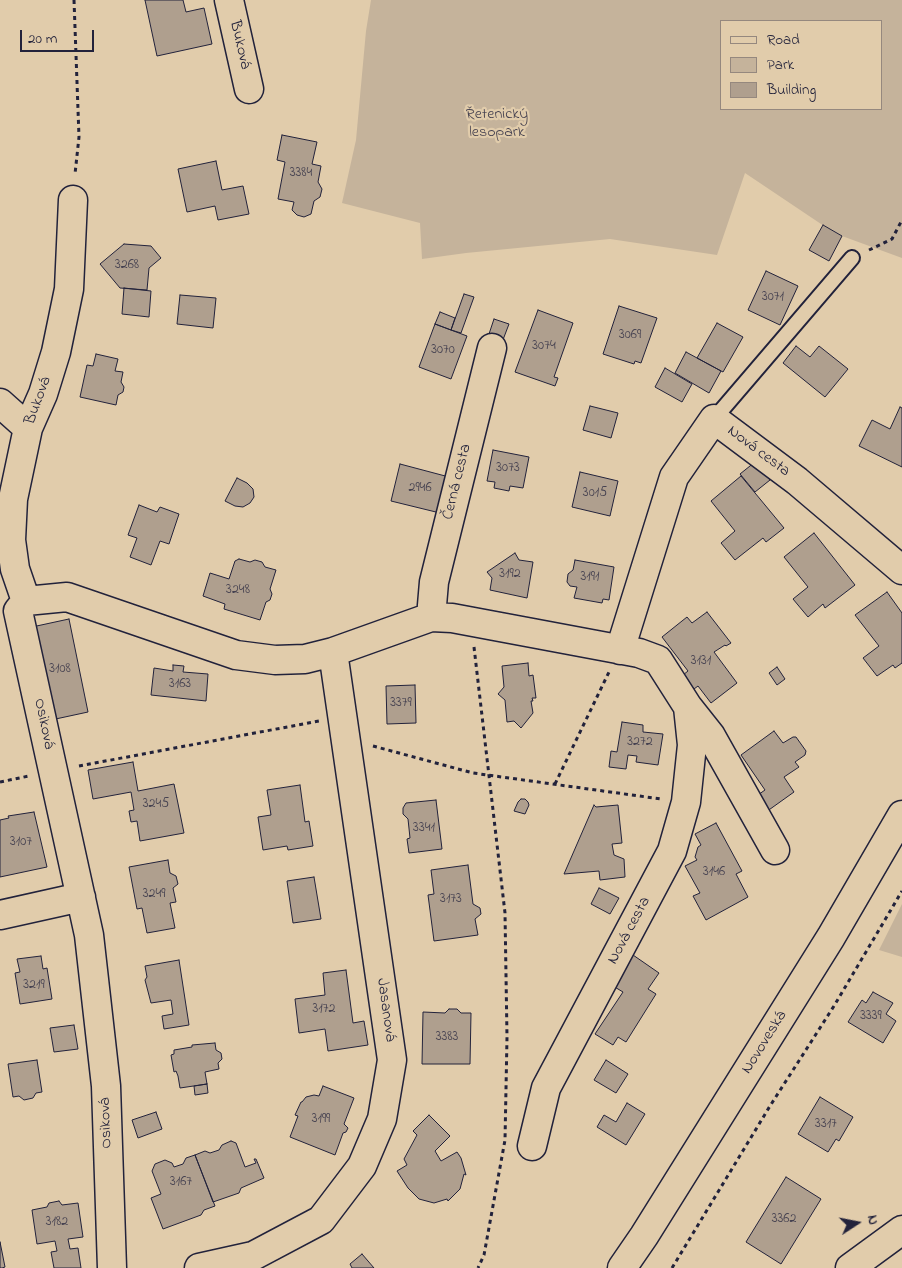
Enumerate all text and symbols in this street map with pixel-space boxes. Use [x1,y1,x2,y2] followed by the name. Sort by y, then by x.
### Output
[224,19,254,71] street label: Buková
[22,20,96,52] scale bar
[720,20,882,110] legend
[28,28,57,50] text: 20 m
[767,29,800,51] text: Road
[767,54,794,76] text: Park
[767,79,816,101] text: Building
[466,105,528,143] park label: Řetenický lesopark
[290,166,312,182] house number: 3384
[115,258,139,274] house number: 3268
[762,290,784,306] house number: 3071
[619,328,641,344] house number: 3069
[532,339,556,355] house number: 3074
[431,343,455,359] house number: 3070
[22,374,56,428] street label: Buková
[723,422,793,482] street label: Nová cesta
[439,442,477,522] street label: Černá cesta
[496,461,520,477] house number: 3073
[408,481,432,497] house number: 2946
[583,486,607,502] house number: 3015
[499,567,521,583] house number: 3192
[581,570,599,586] house number: 3191
[226,583,250,599] house number: 3248
[691,654,711,670] house number: 3131
[49,662,71,678] house number: 3108
[169,677,191,693] house number: 3163
[390,696,412,712] house number: 3379
[28,697,58,751] street label: Osiková
[627,735,653,751] house number: 3272
[143,797,169,813] house number: 3245
[413,821,435,837] house number: 3341
[10,835,32,851] house number: 3107
[703,865,725,881] house number: 3146
[143,887,165,903] house number: 3249
[440,892,462,908] house number: 3173
[604,894,656,968] street label: Nová cesta
[371,977,399,1043] street label: Jasanová
[23,978,45,994] house number: 3219
[313,1002,335,1018] house number: 3172
[738,1008,792,1078] street label: Novoveská
[860,1009,882,1025] house number: 3339
[436,1030,458,1046] house number: 3383
[97,1097,117,1149] street label: Osiková
[312,1112,330,1128] house number: 3199
[815,1117,837,1133] house number: 3317
[170,1175,192,1191] house number: 3167
[832,1198,882,1248] north arrow
[772,1212,796,1228] house number: 3362
[861,1213,883,1227] text: N
[46,1215,68,1231] house number: 3182

